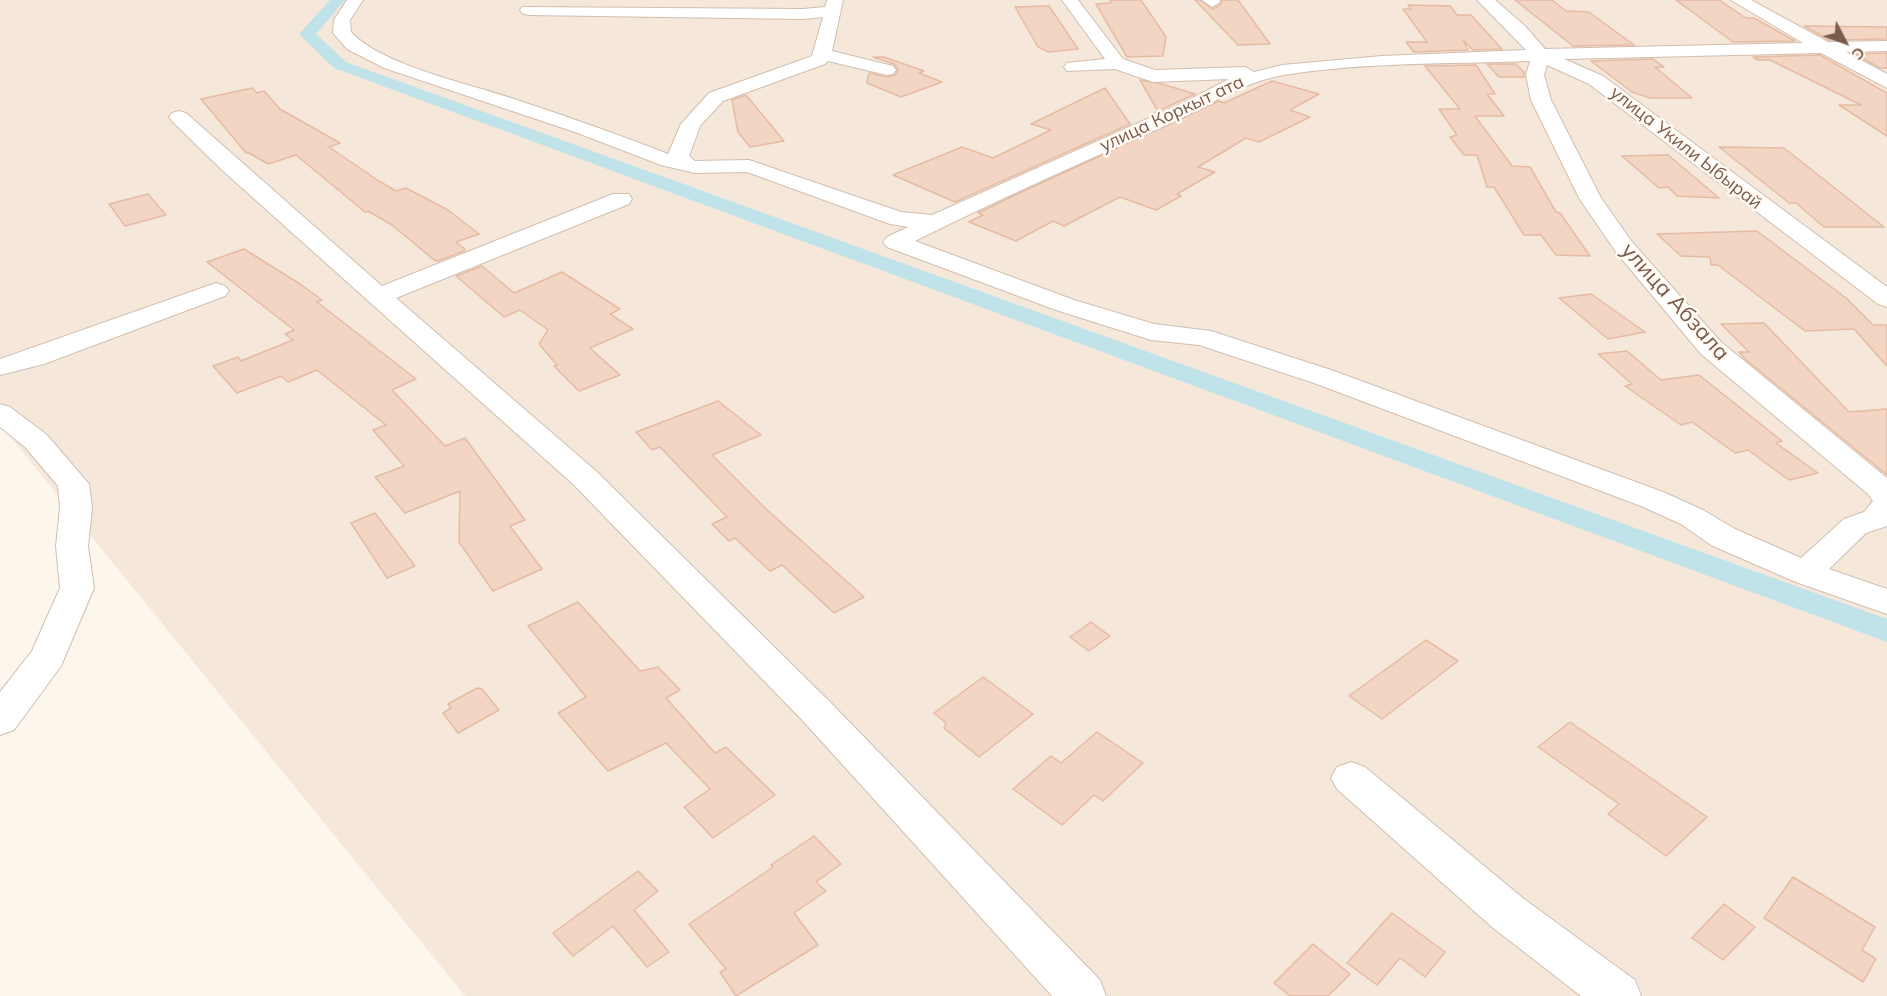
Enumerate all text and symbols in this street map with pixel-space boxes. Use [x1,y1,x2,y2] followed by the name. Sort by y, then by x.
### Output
[1815,12,1875,72] north arrow
[1847,43,1870,65] text: С
[1097,71,1247,157] street label: улица Коркыт ата
[1606,82,1766,214] street label: улица Укили Ыбырай
[1615,238,1735,366] street label: улица Абзала

